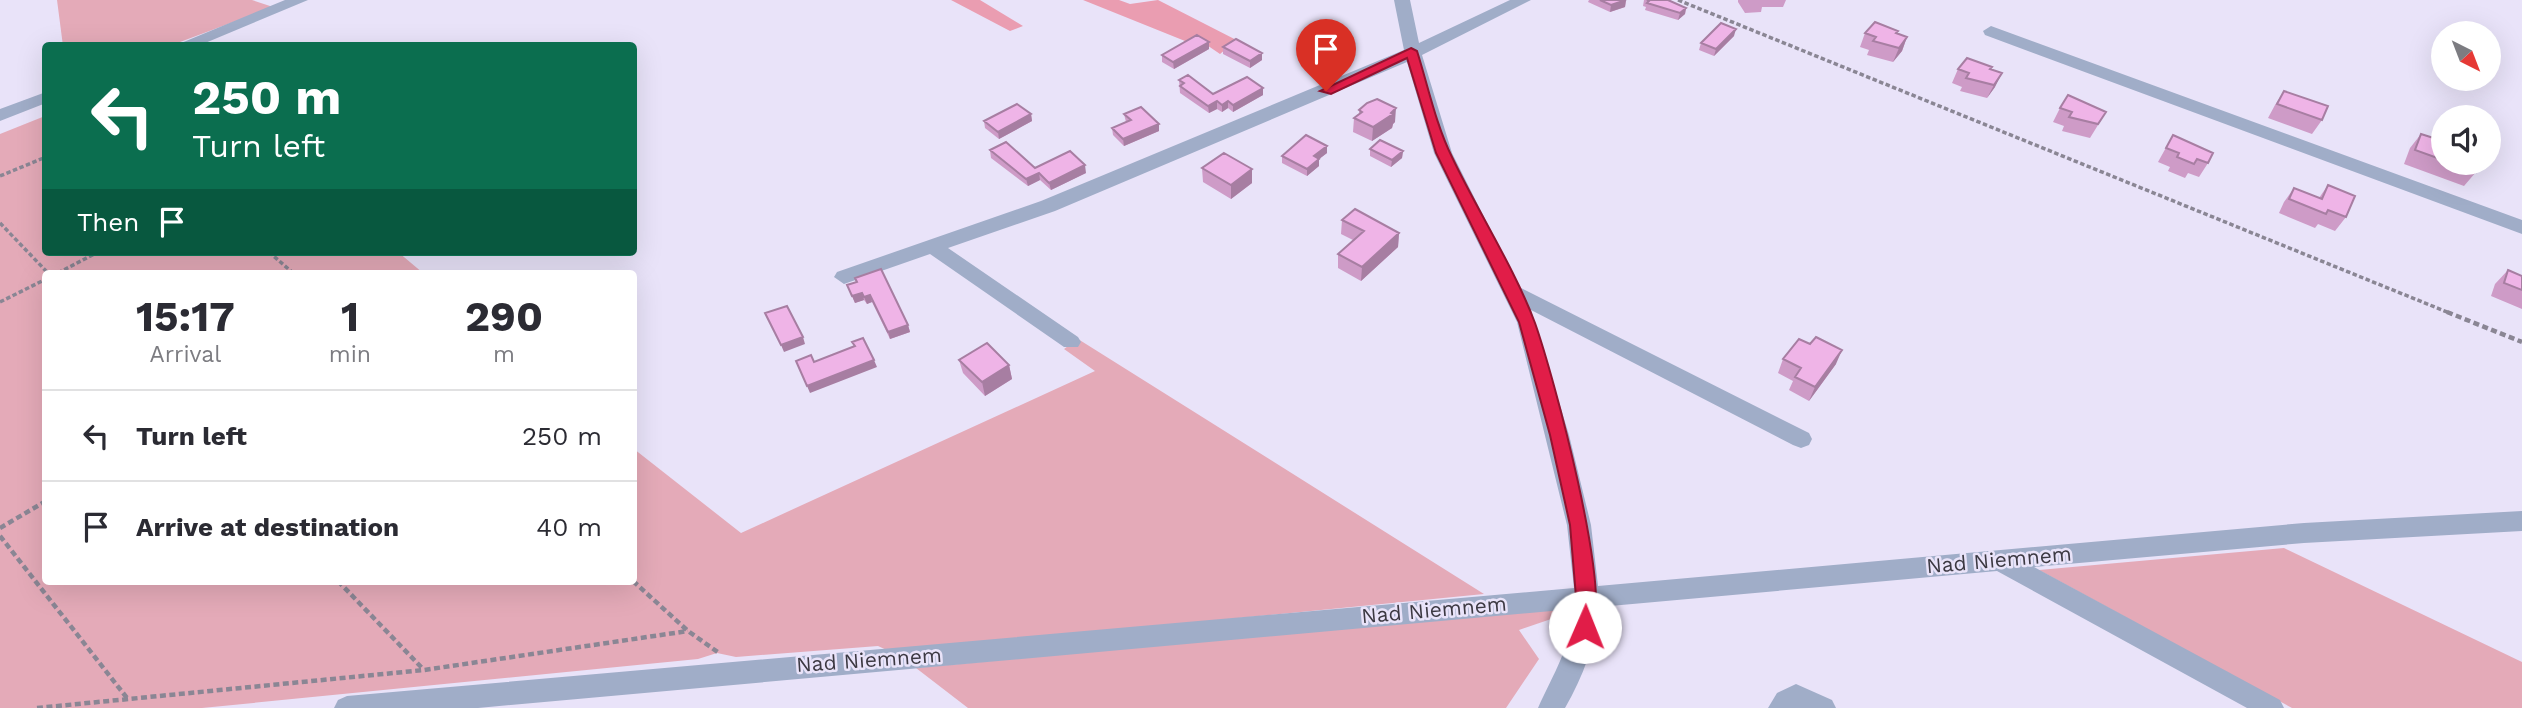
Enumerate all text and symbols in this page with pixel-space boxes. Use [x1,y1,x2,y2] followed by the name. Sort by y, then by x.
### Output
[1296,19,1356,91] pin
[2431,21,2501,91] north arrow
[2431,21,2501,175] map controls
[1307,30,1345,68] icon: arrive
[192,68,341,126] text: 250 m
[77,70,168,161] icon: left
[2431,105,2501,175] button: sound
[192,127,325,165] text: Turn left
[153,203,191,241] icon: arrive
[77,207,139,237] text: Then
[136,292,235,341] text: 15:17
[341,292,359,341] text: 1
[465,292,543,341] text: 290
[150,341,221,368] text: Arrival
[329,341,371,368] text: min
[493,341,515,368] text: m
[77,417,115,455] icon: left
[136,421,247,451] text: Turn left
[522,421,602,451] text: 250 m
[77,508,115,546] icon: arrive
[136,512,399,542] text: Arrive at destination
[536,512,602,542] text: 40 m
[1925,541,2073,578] street label: Nad Niemnem
[1548,590,1622,664] position arrow
[1360,591,1508,628] street label: Nad Niemnem
[795,642,943,677] street label: Nad Niemnem

